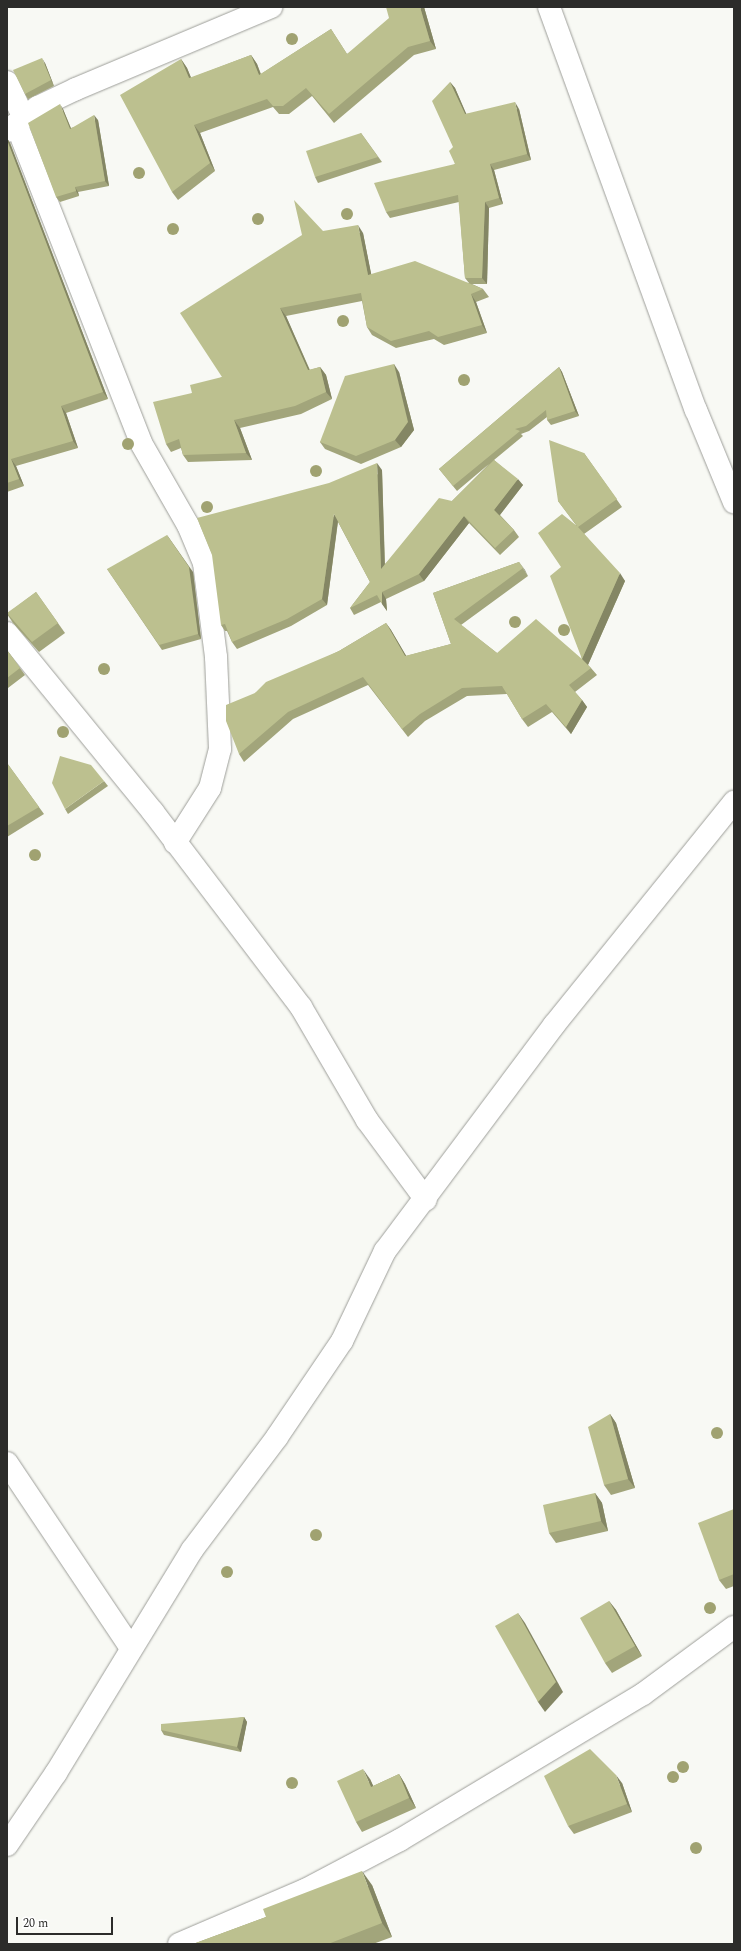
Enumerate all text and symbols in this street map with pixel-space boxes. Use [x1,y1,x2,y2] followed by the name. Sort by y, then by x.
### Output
[18,1909,115,1935] scale bar
[23,1914,48,1933] text: 20 m

